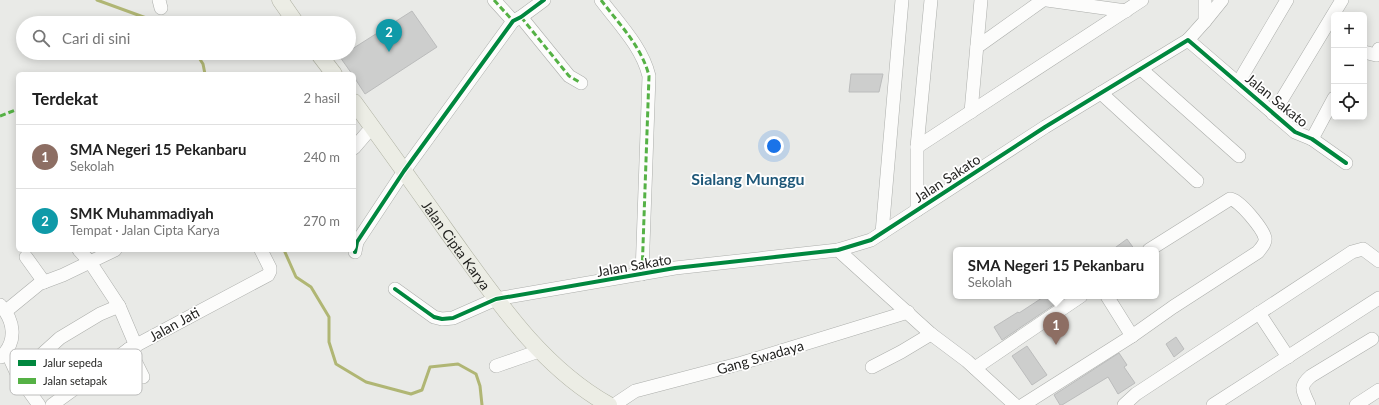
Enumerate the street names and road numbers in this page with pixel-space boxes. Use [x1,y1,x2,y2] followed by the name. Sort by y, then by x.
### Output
[1242,70,1312,130] street label: Jalan Sakato
[911,150,983,206] street label: Jalan Sakato
[419,197,495,293] street label: Jalan Cipta Karya
[595,250,673,280] street label: Jalan Sakato
[146,303,202,345] street label: Jalan Jati
[715,336,805,378] street label: Gang Swadaya

